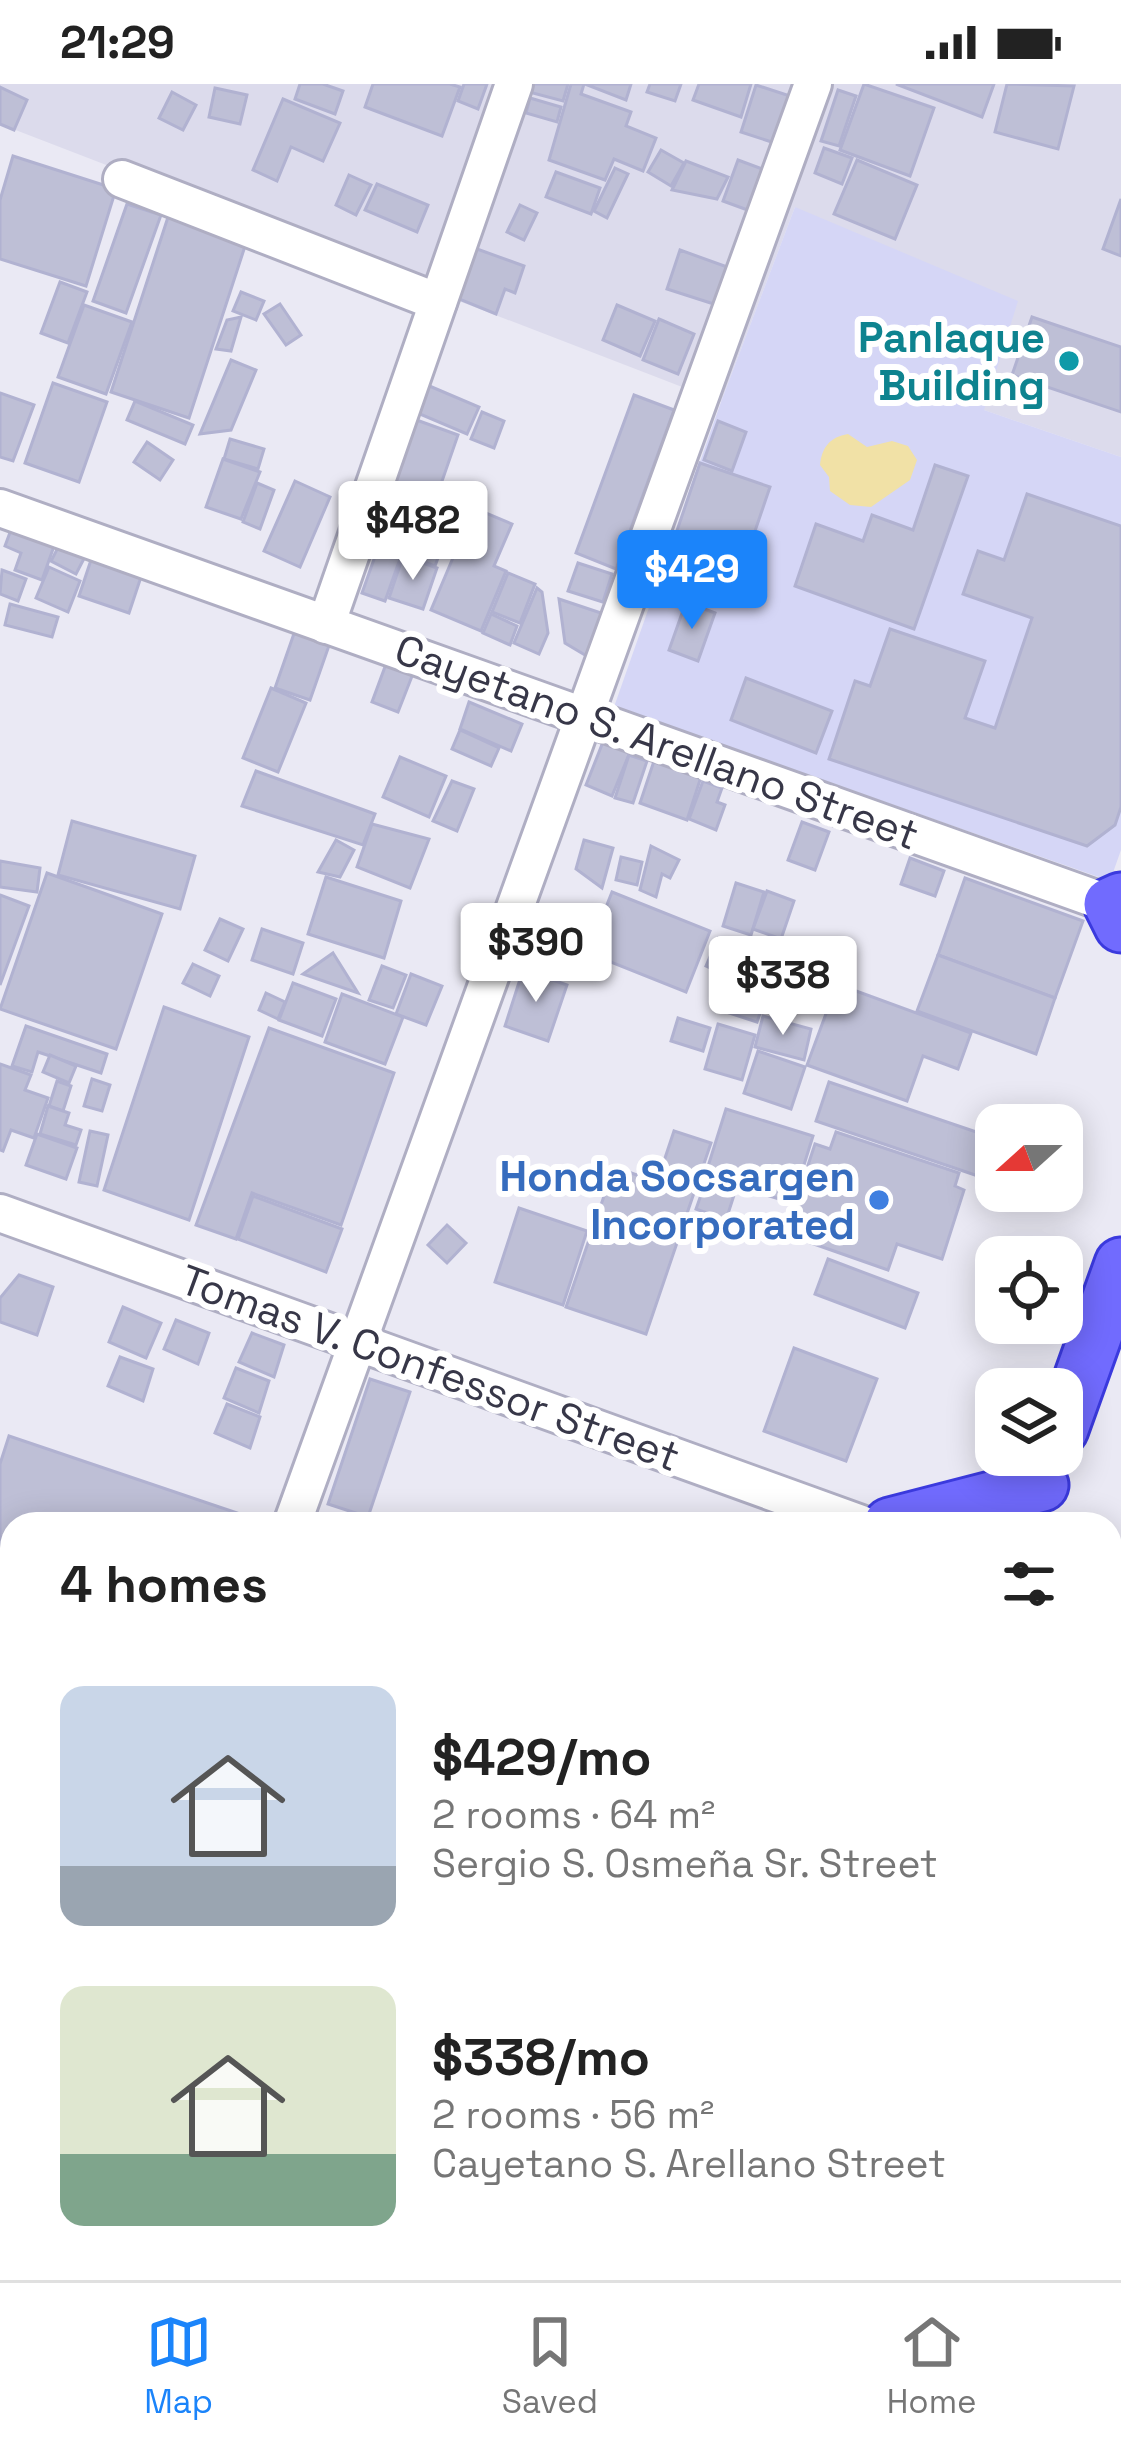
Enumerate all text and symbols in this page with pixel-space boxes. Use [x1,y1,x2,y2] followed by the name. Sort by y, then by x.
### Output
[60,14,175,71] text: 21:29
[858,311,1045,412] place label: Panlaque Building
[1056,348,1082,374] marker: Panlaque Building
[342,481,484,583] pin: $482
[365,495,461,544] text: $482
[621,530,763,632] pin: $429
[644,544,740,593] text: $429
[388,622,926,862] street label: Cayetano S. Arellano Street
[465,903,607,1005] pin: $390
[488,917,584,966] text: $390
[712,936,854,1038] pin: $338
[736,950,830,999] text: $338
[975,1104,1083,1212] north arrow
[975,1104,1083,1476] map controls
[499,1150,855,1251] place label: Honda Socsargen Incorporated
[866,1187,892,1213] marker: Honda Socsargen Incorporated
[975,1236,1083,1344] button: locate
[173,1253,687,1483] street label: Tomas V. Confessor Street
[975,1368,1083,1476] button: layers
[996,1551,1062,1617] icon: filters
[60,1552,268,1617] text: 4 homes
[432,1725,652,1790] text: $429/mo
[156,1734,300,1878] icon: home
[432,1790,715,1839] text: 2 rooms · 64 m²
[432,1839,938,1888] text: Sergio S. Osmeña Sr. Street
[432,2025,650,2090] text: $338/mo
[156,2034,300,2178] icon: home
[432,2090,714,2139] text: 2 rooms · 56 m²
[432,2139,946,2188] text: Cayetano S. Arellano Street
[144,2309,213,2423] tab: Map
[502,2309,598,2423] tab: Saved
[887,2309,977,2423] tab: Home

